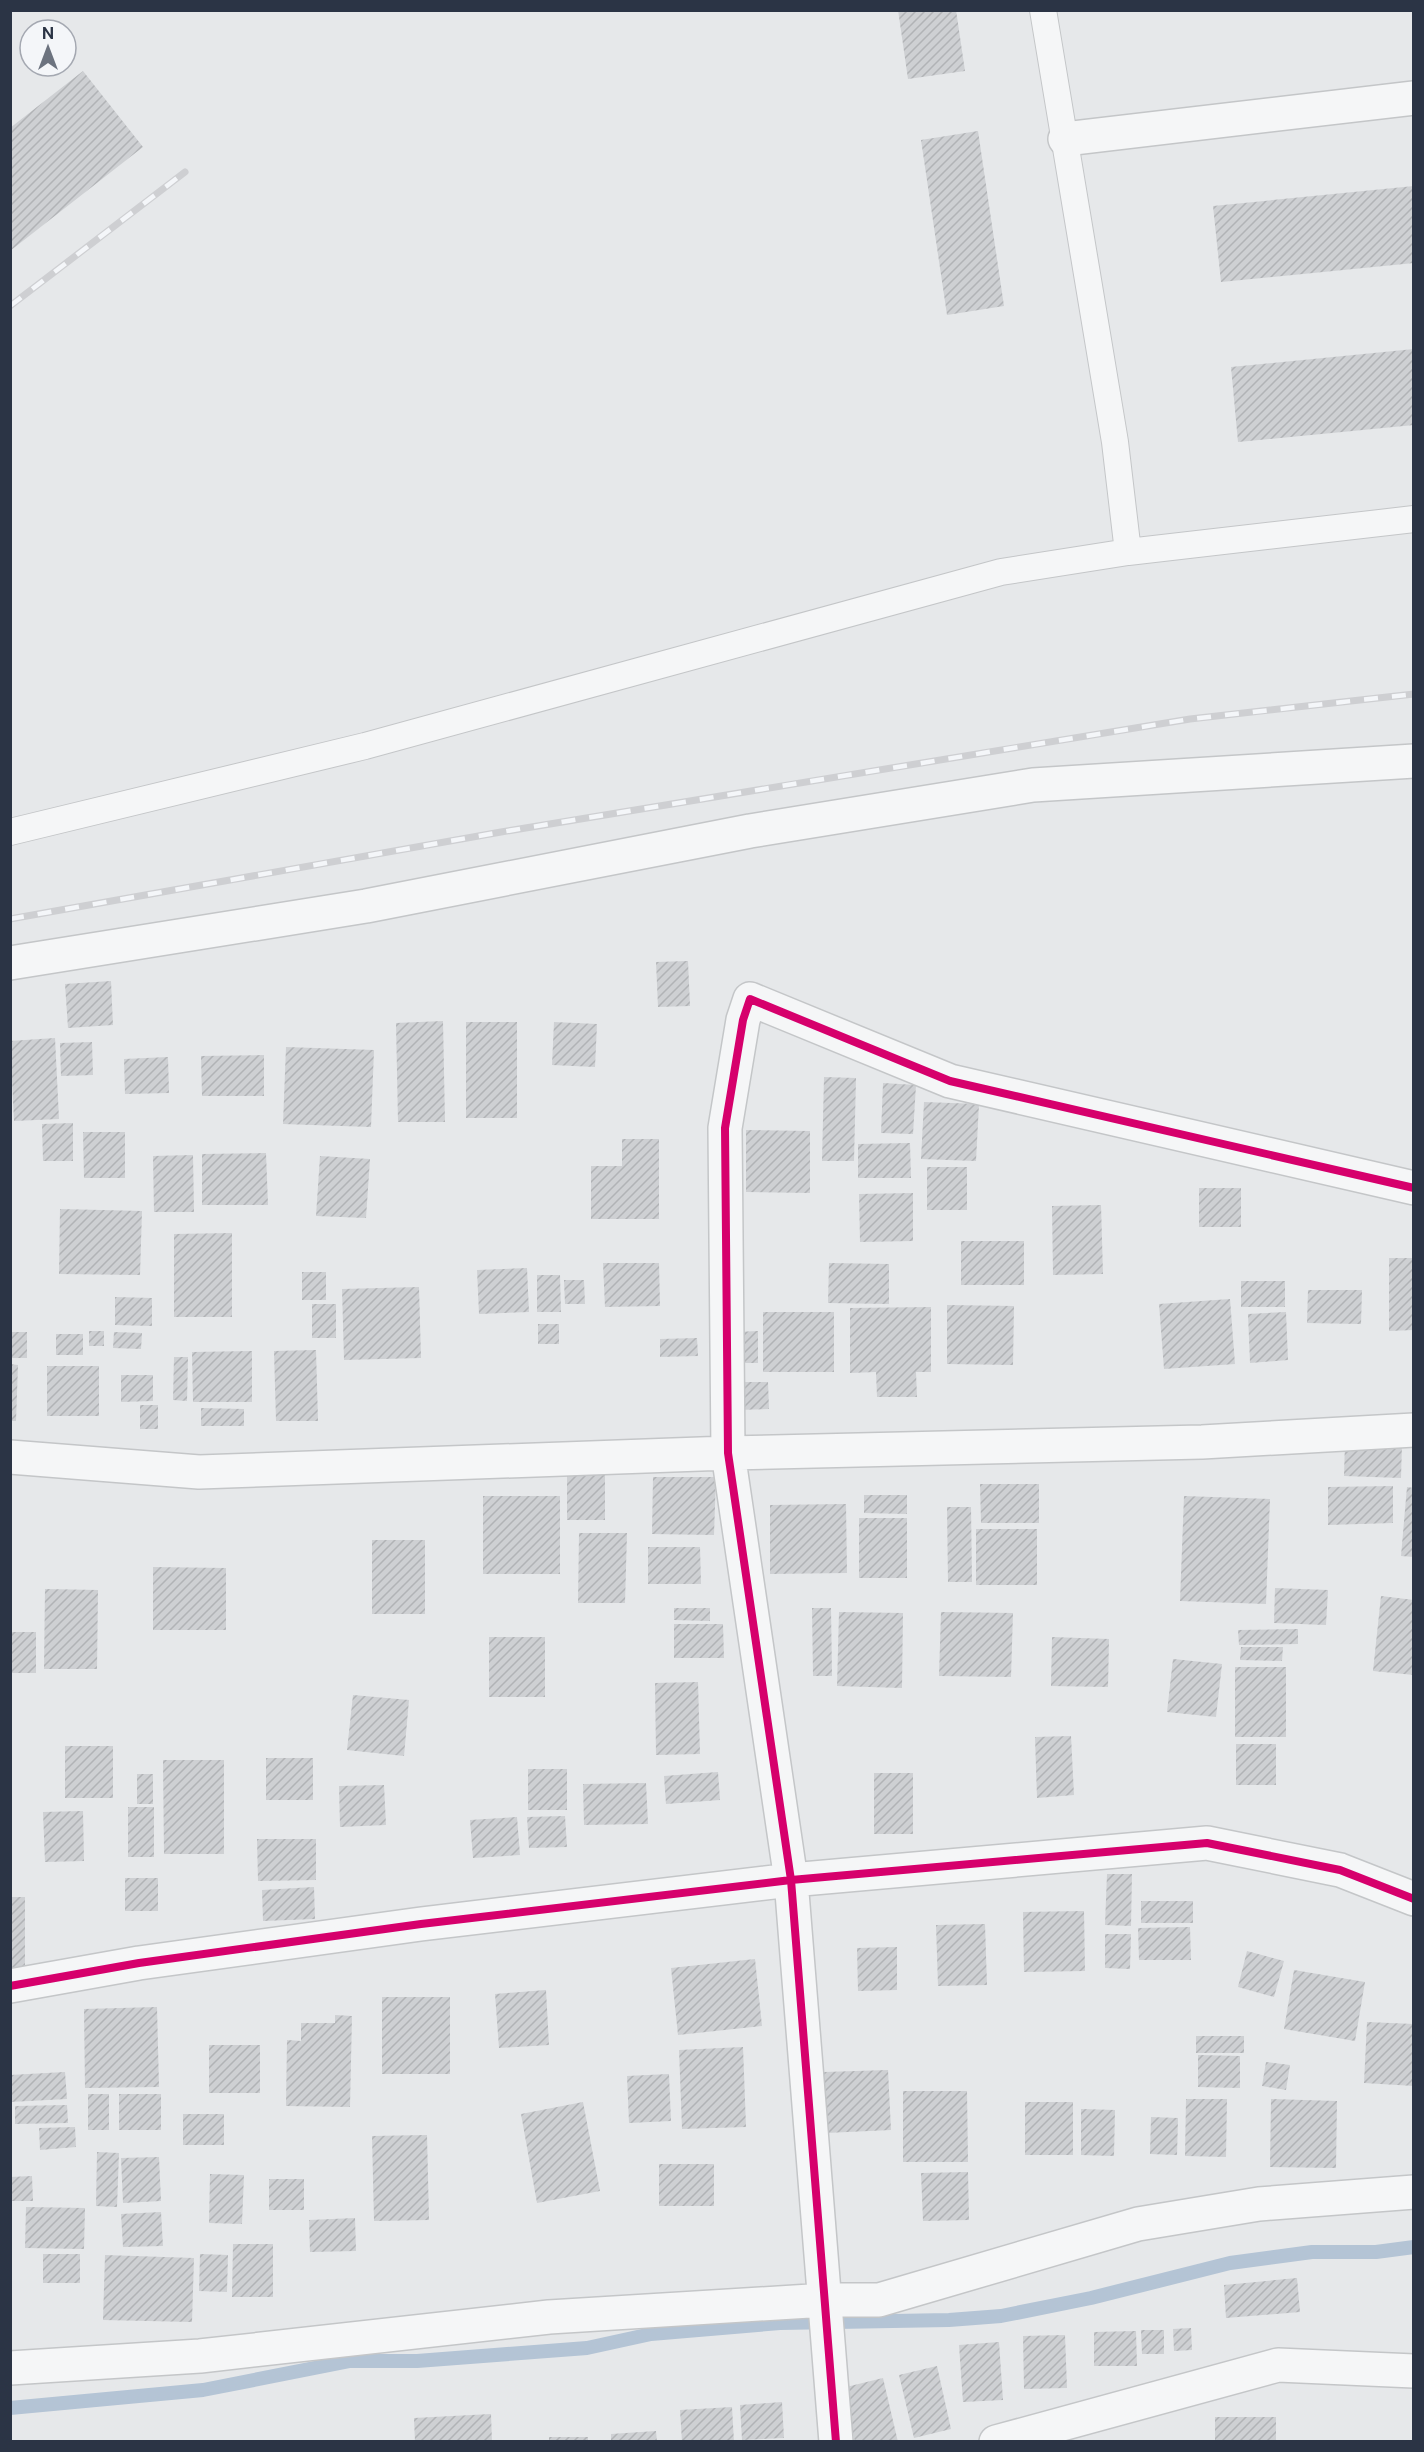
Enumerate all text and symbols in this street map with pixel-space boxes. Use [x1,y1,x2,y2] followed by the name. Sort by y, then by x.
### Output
[18,18,78,78] north arrow
[42,24,54,43] text: N

